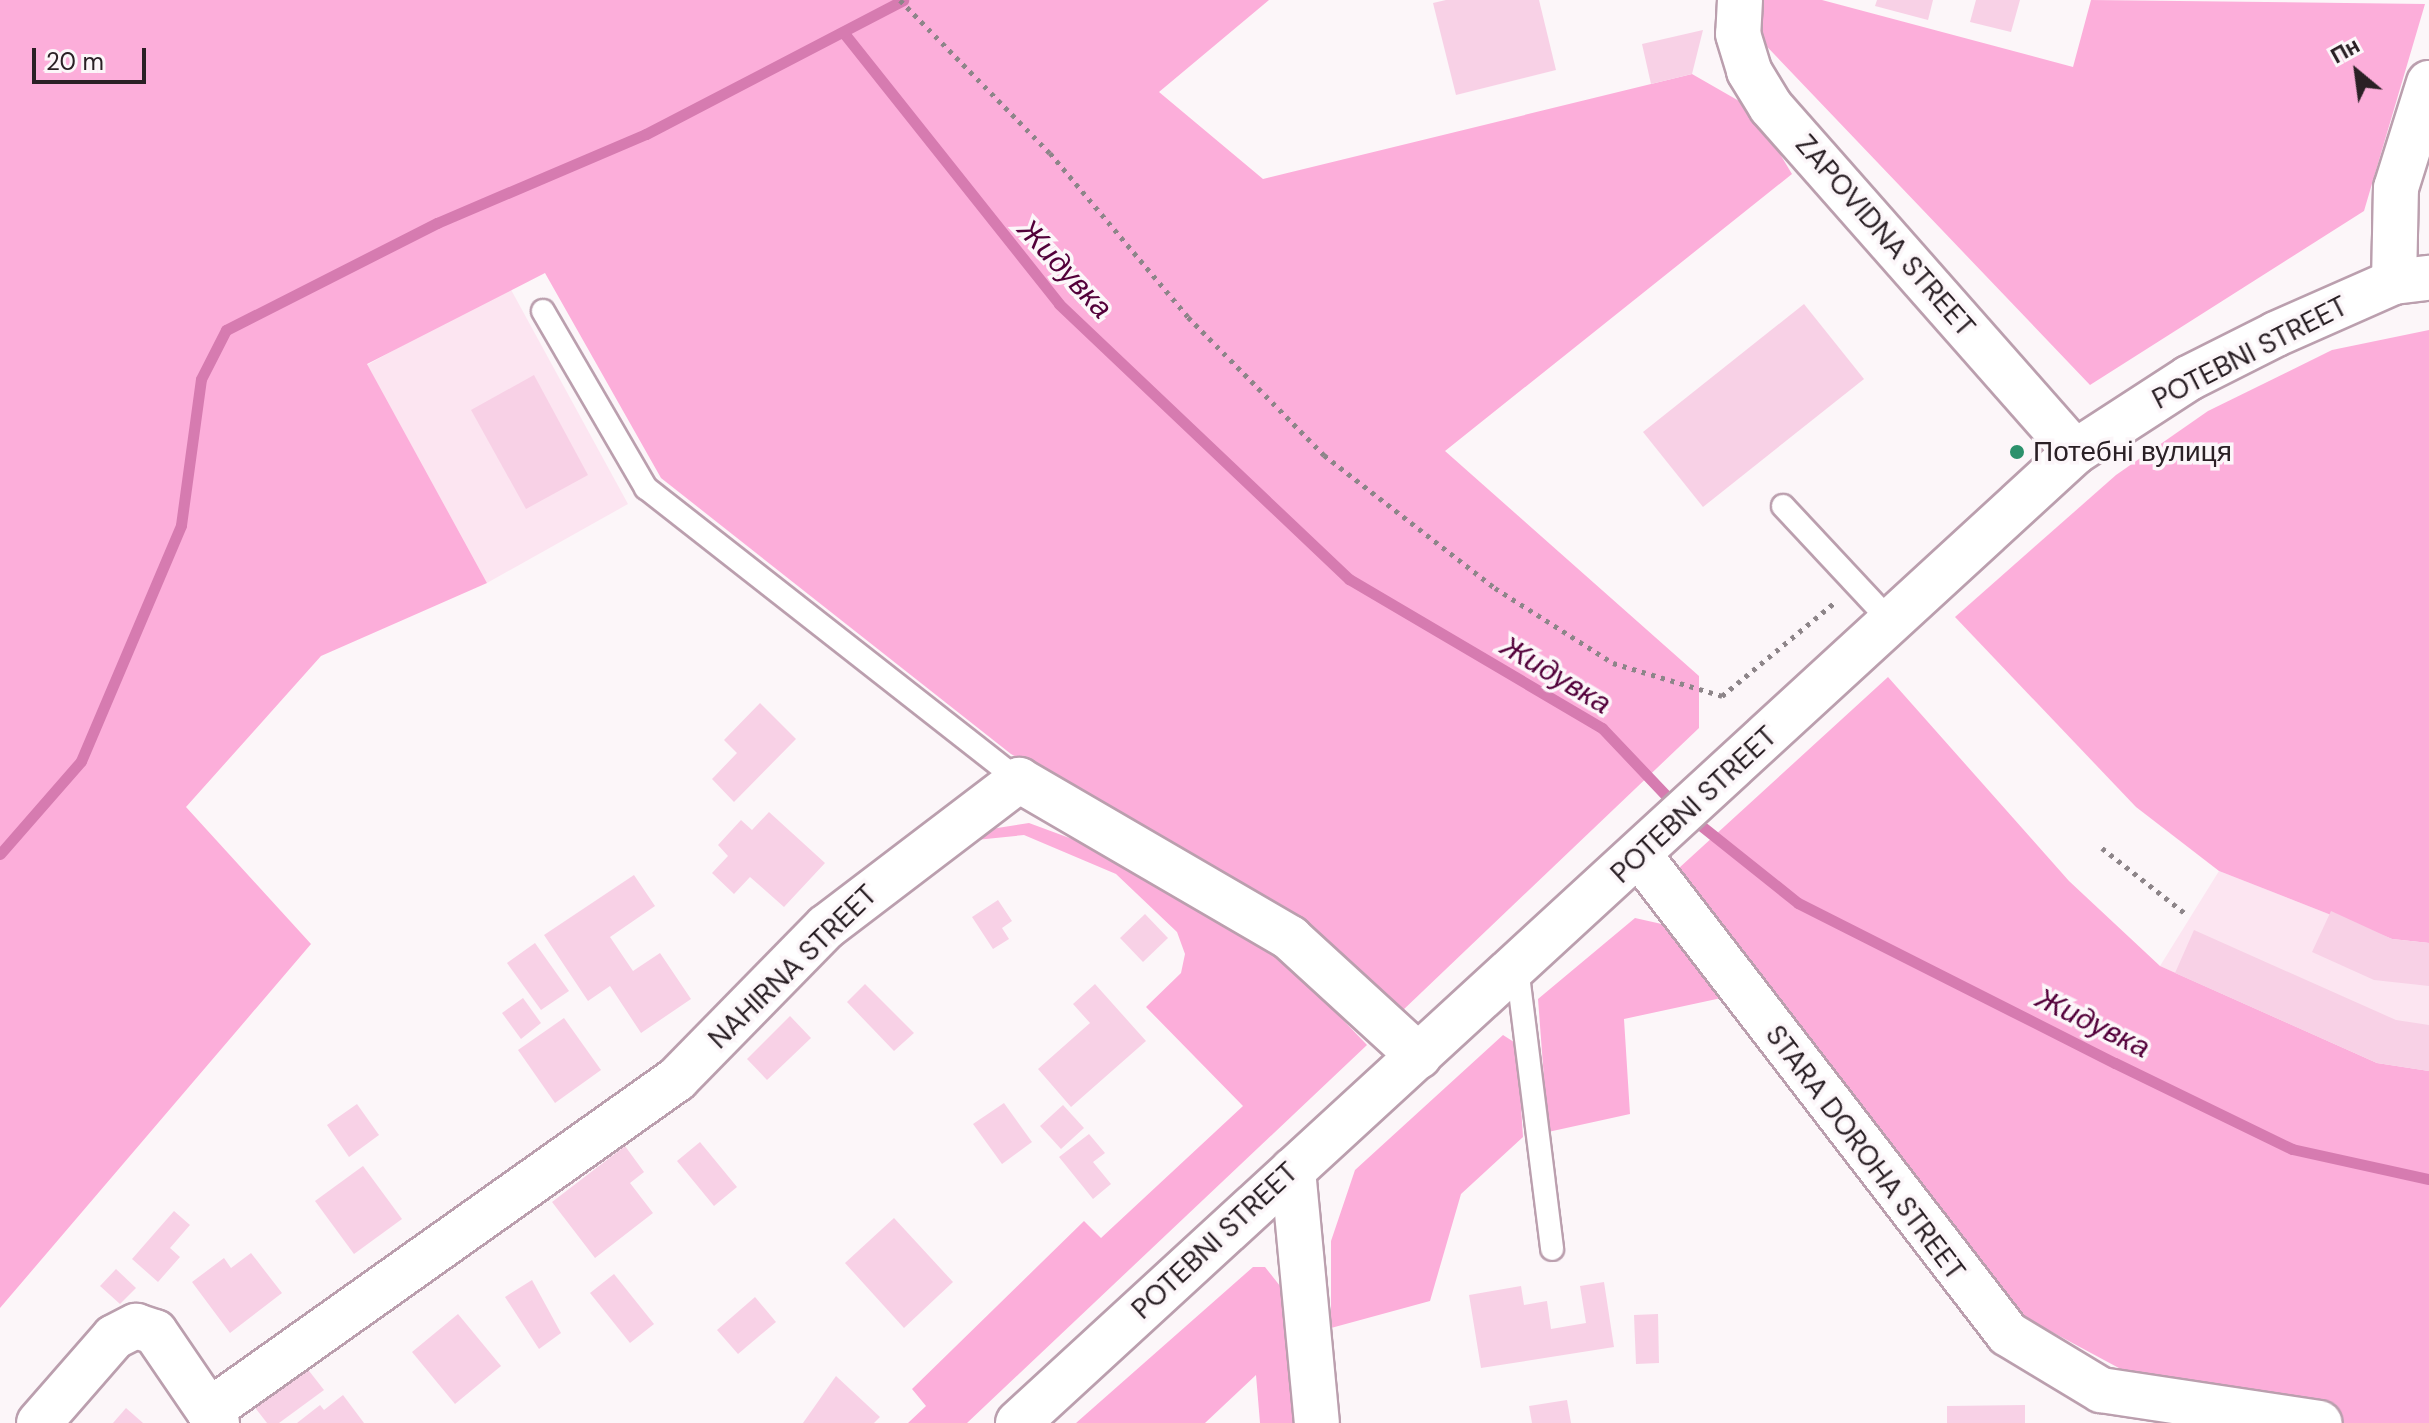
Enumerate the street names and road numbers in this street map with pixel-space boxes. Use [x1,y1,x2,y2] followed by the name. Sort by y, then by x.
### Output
[1788,128,1982,344] street label: ZAPOVIDNA STREET
[2147,289,2353,417] street label: POTEBNI STREET
[1604,720,1784,890] street label: POTEBNI STREET
[702,878,884,1056] street label: NAHIRNA STREET
[1758,1019,1972,1287] street label: STARA DOROHA STREET
[1125,1156,1305,1326] street label: POTEBNI STREET

